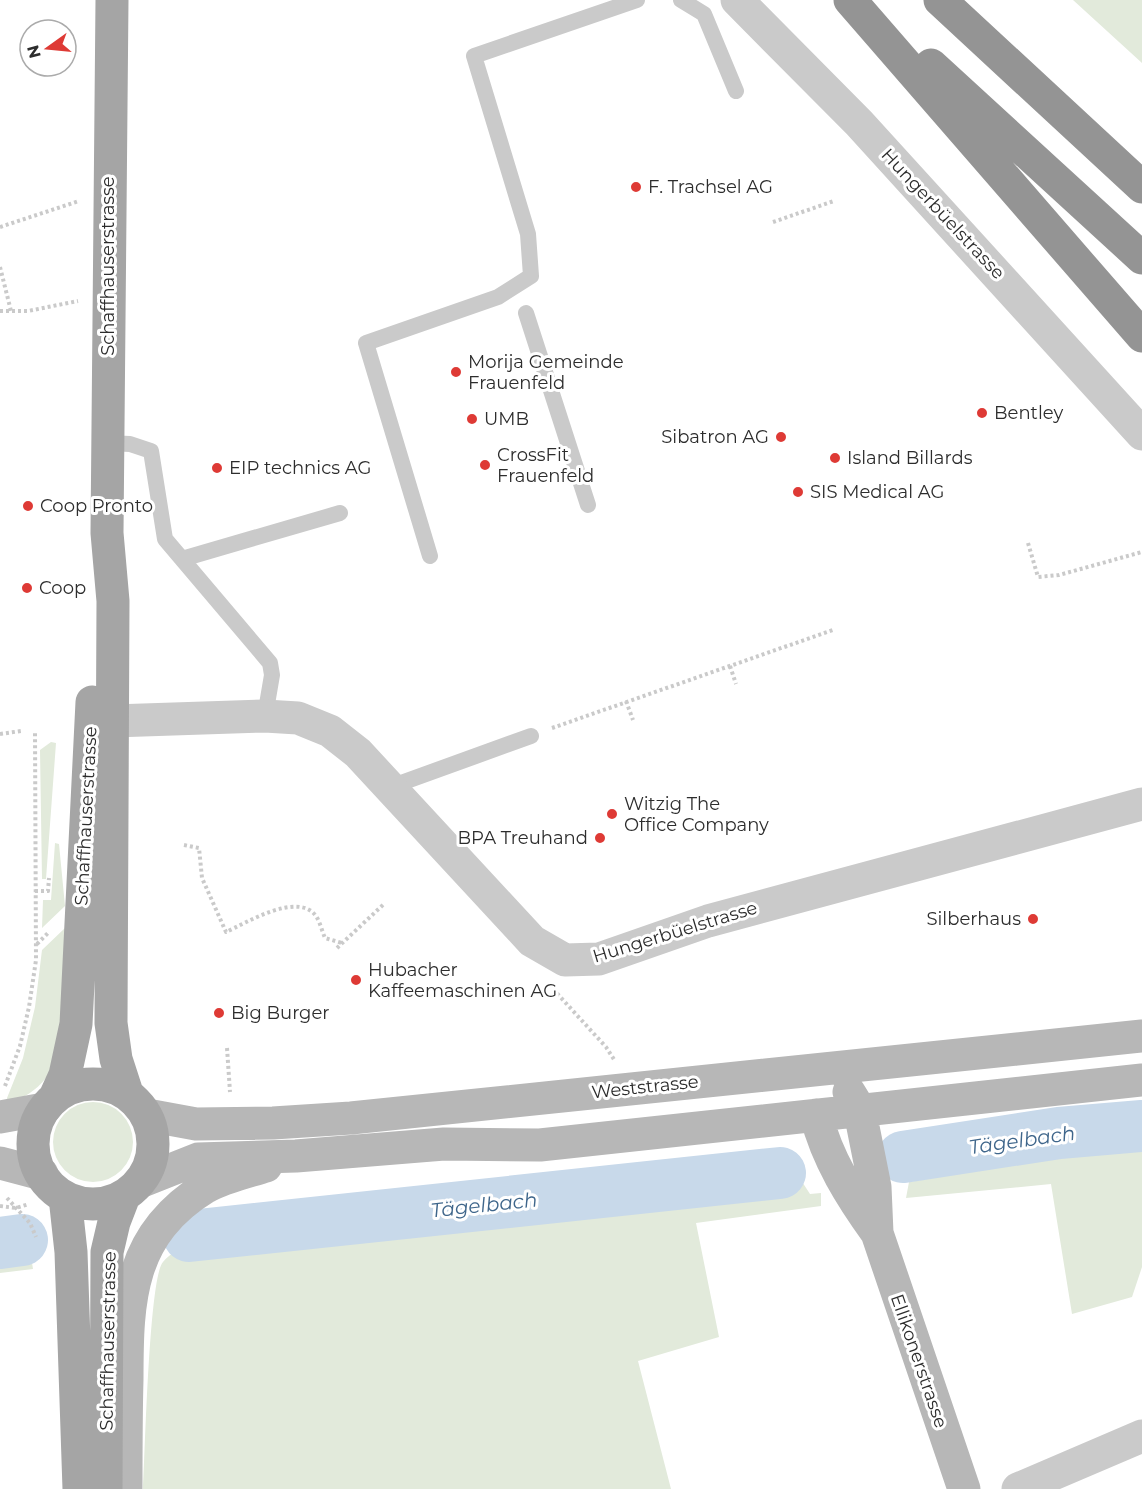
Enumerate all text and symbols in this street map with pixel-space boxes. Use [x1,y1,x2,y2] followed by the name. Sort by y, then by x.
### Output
[18,18,78,78] north arrow
[23,43,45,60] text: N
[877,144,1009,284] street label: Hungerbüelstrasse
[97,176,119,356] street label: Schaffhauserstrasse
[648,176,773,198] place label: F. Trachsel AG
[629,180,643,194] marker: F. Trachsel AG
[468,351,624,394] place label: Morija Gemeinde Frauenfeld
[449,365,463,379] marker: Morija Gemeinde Frauenfeld
[994,402,1064,424] place label: Bentley
[975,406,989,420] marker: Bentley
[484,408,529,430] place label: UMB
[465,412,479,426] marker: UMB
[661,426,769,448] place label: Sibatron AG
[774,430,788,444] marker: Sibatron AG
[497,444,594,487] place label: CrossFit Frauenfeld
[847,447,973,469] place label: Island Billards
[828,451,842,465] marker: Island Billards
[229,457,371,479] place label: EIP technics AG
[478,458,492,472] marker: CrossFit Frauenfeld
[210,461,224,475] marker: EIP technics AG
[810,481,944,503] place label: SIS Medical AG
[791,485,805,499] marker: SIS Medical AG
[40,495,153,517] place label: Coop Pronto
[21,499,35,513] marker: Coop Pronto
[39,577,86,599] place label: Coop
[20,581,34,595] marker: Coop
[70,726,102,906] street label: Schaffhauserstrasse
[624,793,769,836] place label: Witzig The Office Company
[605,807,619,821] marker: Witzig The Office Company
[457,827,588,849] place label: BPA Treuhand
[593,831,607,845] marker: BPA Treuhand
[590,896,760,967] street label: Hungerbüelstrasse
[926,908,1021,930] place label: Silberhaus
[1026,912,1040,926] marker: Silberhaus
[368,959,557,1002] place label: Hubacher Kaffeemaschinen AG
[349,973,363,987] marker: Hubacher Kaffeemaschinen AG
[231,1002,330,1024] place label: Big Burger
[212,1006,226,1020] marker: Big Burger
[590,1070,700,1104] street label: Weststrasse
[967,1121,1077,1159] water label: Tägelbach
[430,1187,538,1223] water label: Tägelbach
[95,1251,121,1431] street label: Schaffhauserstrasse
[886,1291,952,1431] street label: Ellikonerstrasse

